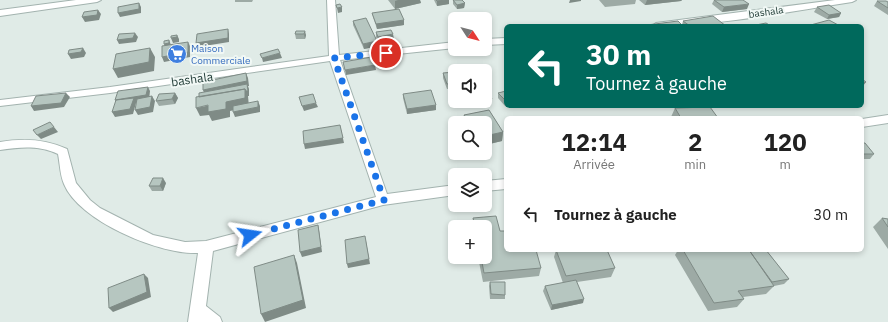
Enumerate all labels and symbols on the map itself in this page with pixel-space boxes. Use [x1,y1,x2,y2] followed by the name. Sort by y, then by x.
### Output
[748,3,785,21] street label: bashala
[448,12,492,56] north arrow
[369,36,403,70] pin
[191,42,251,67] place label: Maison Commerciale
[166,43,188,65] supermarket icon: Maison Commerciale
[170,69,214,89] street label: bashala
[229,214,271,256] position arrow

